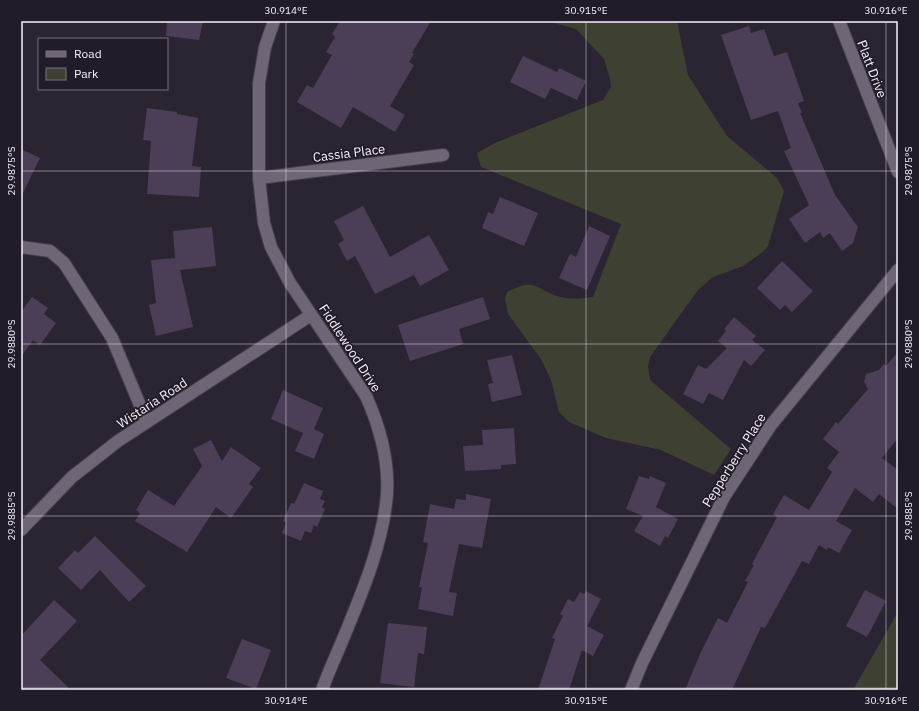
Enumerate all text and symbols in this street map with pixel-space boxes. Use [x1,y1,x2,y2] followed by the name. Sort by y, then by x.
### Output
[264,4,308,17] text: 30.914°E
[564,4,608,17] text: 30.915°E
[864,4,908,17] text: 30.916°E
[38,38,168,90] legend
[853,38,891,100] street label: Platt Drive
[74,46,102,61] text: Road
[74,66,99,81] text: Park
[312,140,386,166] street label: Cassia Place
[5,146,18,196] text: 29.9875°S
[902,146,915,196] text: 29.9875°S
[315,301,385,395] street label: Fiddlewood Drive
[5,319,18,369] text: 29.9880°S
[902,319,915,369] text: 29.9880°S
[114,374,190,432] street label: Wistaria Road
[698,410,770,510] street label: Pepperberry Place
[5,491,18,541] text: 29.9885°S
[902,491,915,541] text: 29.9885°S
[264,694,308,707] text: 30.914°E
[564,694,608,707] text: 30.915°E
[864,694,908,707] text: 30.916°E

